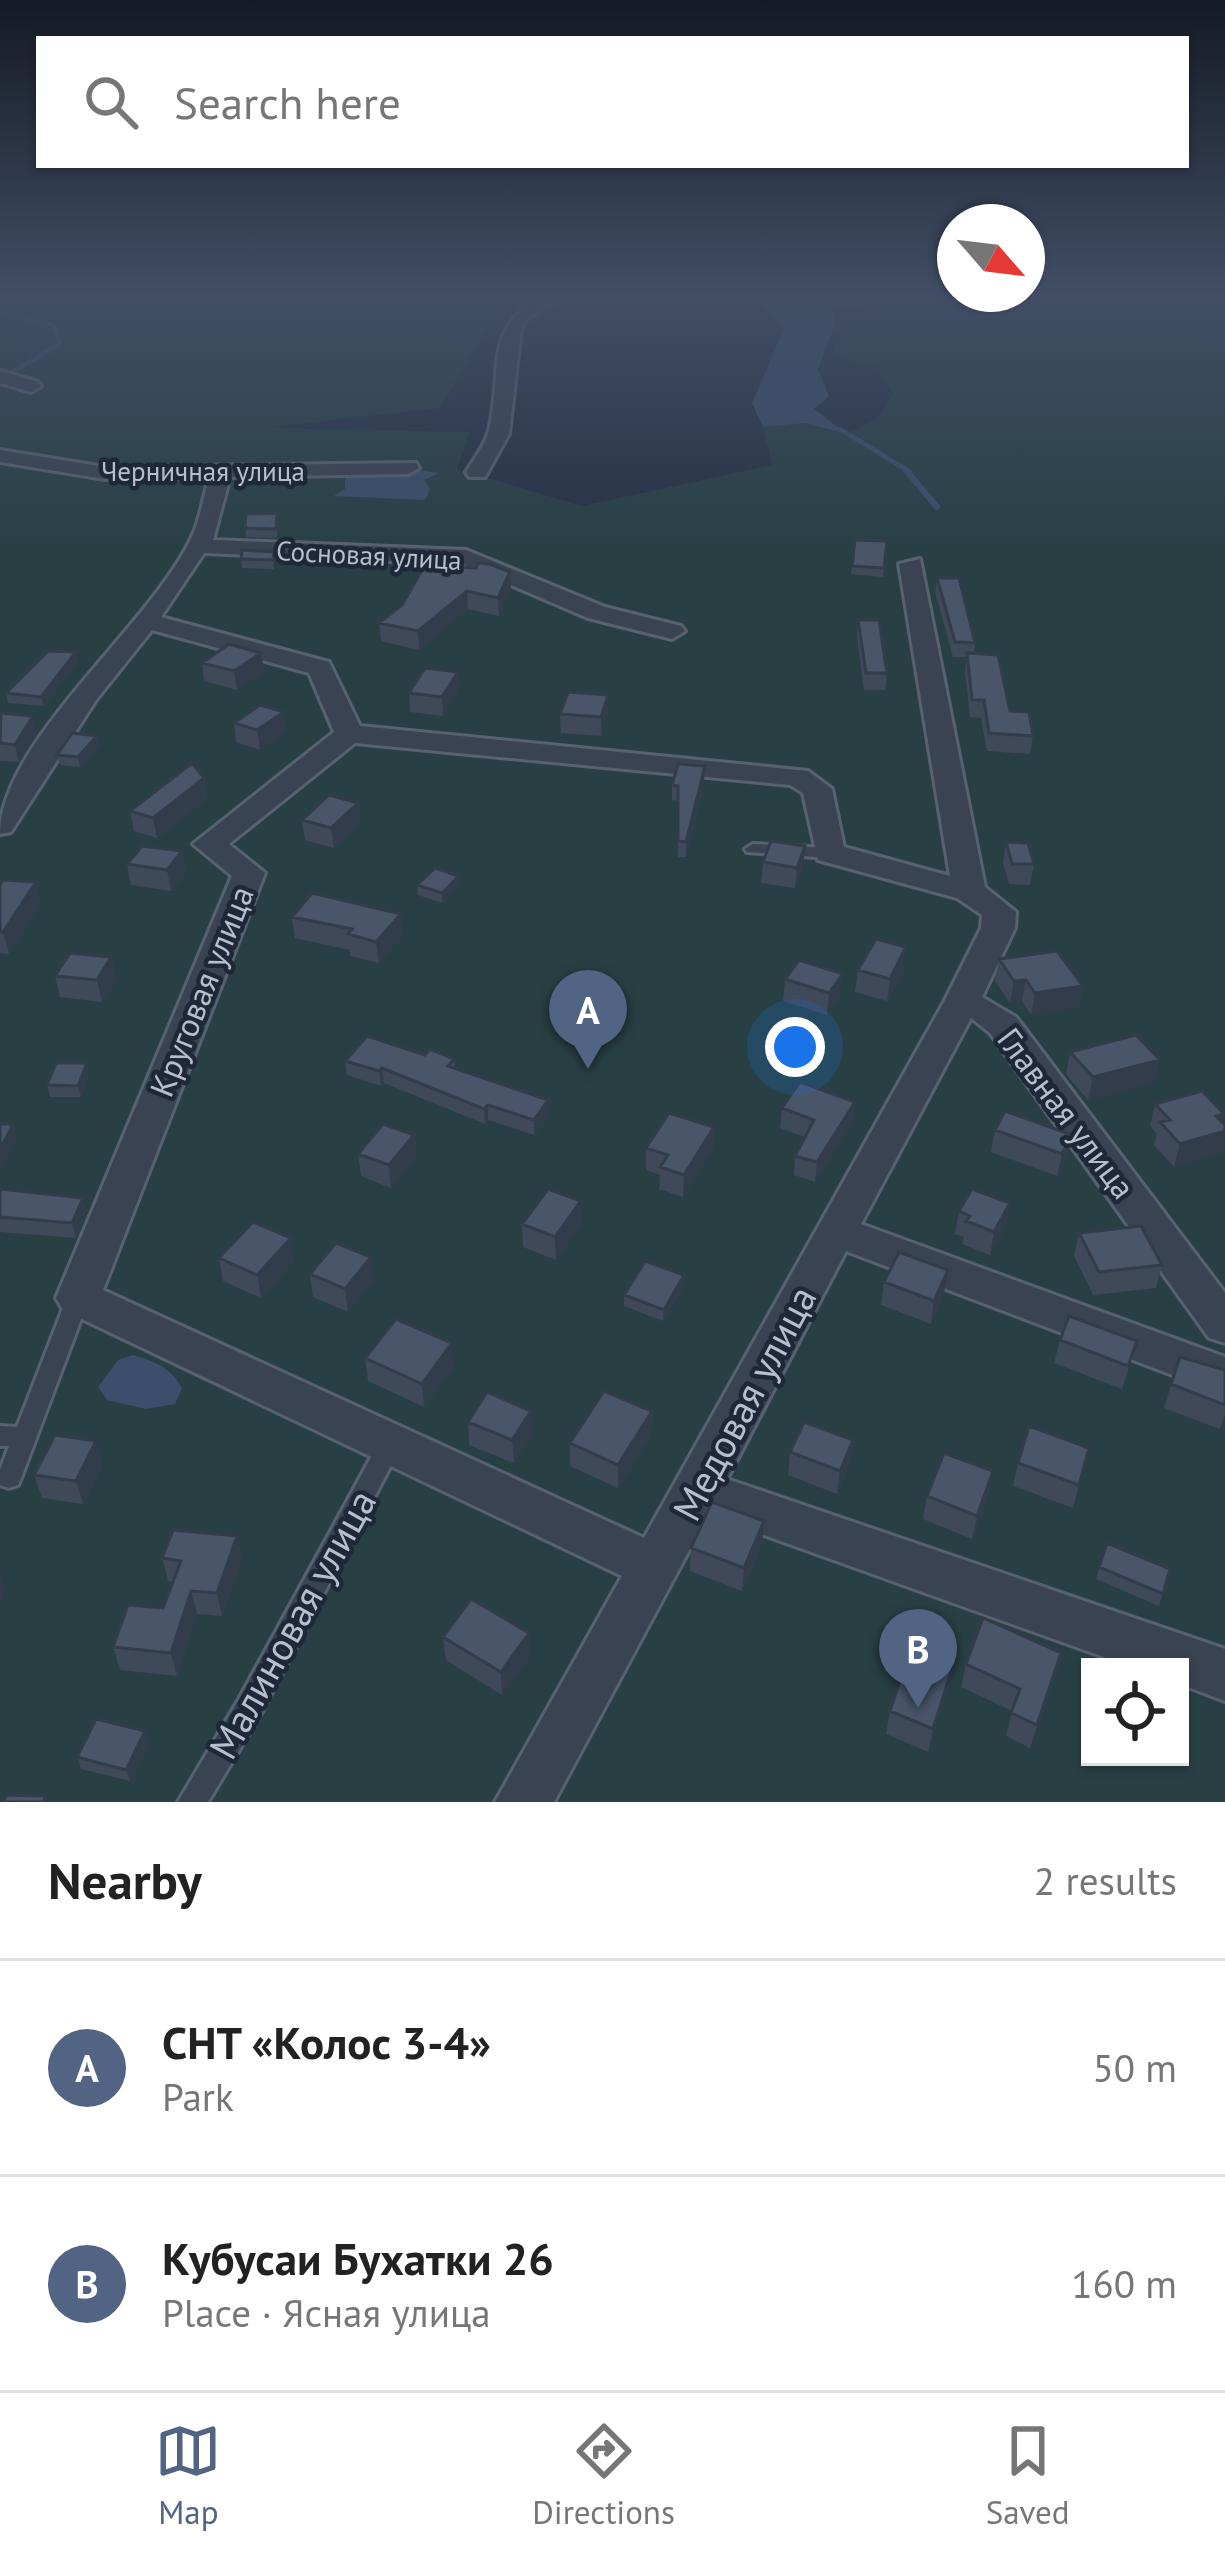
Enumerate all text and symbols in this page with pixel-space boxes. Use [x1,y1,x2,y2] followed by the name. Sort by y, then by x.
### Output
[36,36,1189,168] search box
[78,69,144,135] icon: search
[174,73,401,131] text: Search here
[937,204,1045,312] north arrow
[101,454,305,488] street label: Черничная улица
[275,533,463,577] street label: Сосновая улица
[139,879,263,1103] street label: Круговая улица
[549,970,627,1069] pin: A
[765,1017,825,1077] your location
[989,1019,1145,1207] street label: Главная улица
[661,1277,827,1529] street label: Медовая улица
[197,1480,387,1768] street label: Малиновая улица
[879,1609,957,1708] pin: B
[1081,1658,1189,1766] map controls
[1081,1658,1189,1766] button: locate
[48,1847,202,1913] text: Nearby
[1034,1855,1177,1906] text: 2 results
[162,2013,491,2071] text: СНТ «Колос 3-4»
[75,2042,99,2093] text: A
[1092,2042,1177,2093] text: 50 m
[162,2071,234,2122] text: Park
[162,2229,554,2287] text: Кубусаи Бухатки 26
[75,2258,99,2309] text: B
[1071,2258,1177,2309] text: 160 m
[162,2287,491,2338] text: Place · Ясная улица
[155,2418,221,2533] tab: Map
[532,2418,675,2533] tab: Directions
[986,2418,1070,2533] tab: Saved

